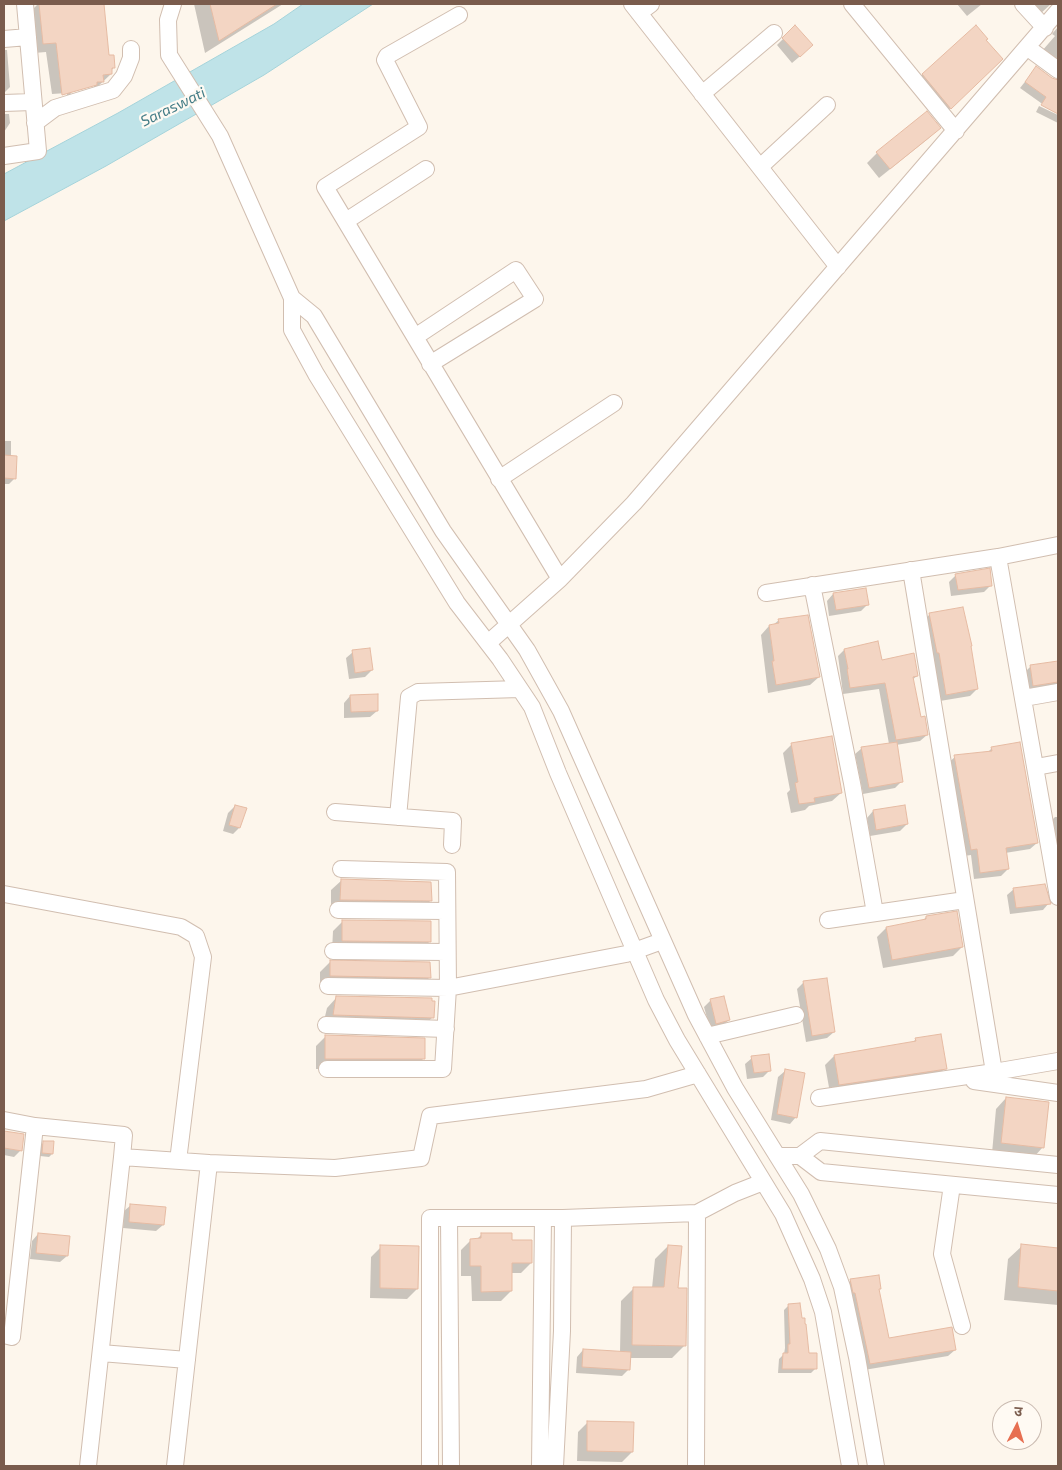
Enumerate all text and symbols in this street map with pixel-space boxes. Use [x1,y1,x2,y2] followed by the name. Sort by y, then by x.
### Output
[138,84,208,130] water label: Saraswati
[992,1400,1042,1450] north arrow
[1013,1402,1023,1419] text: उ

